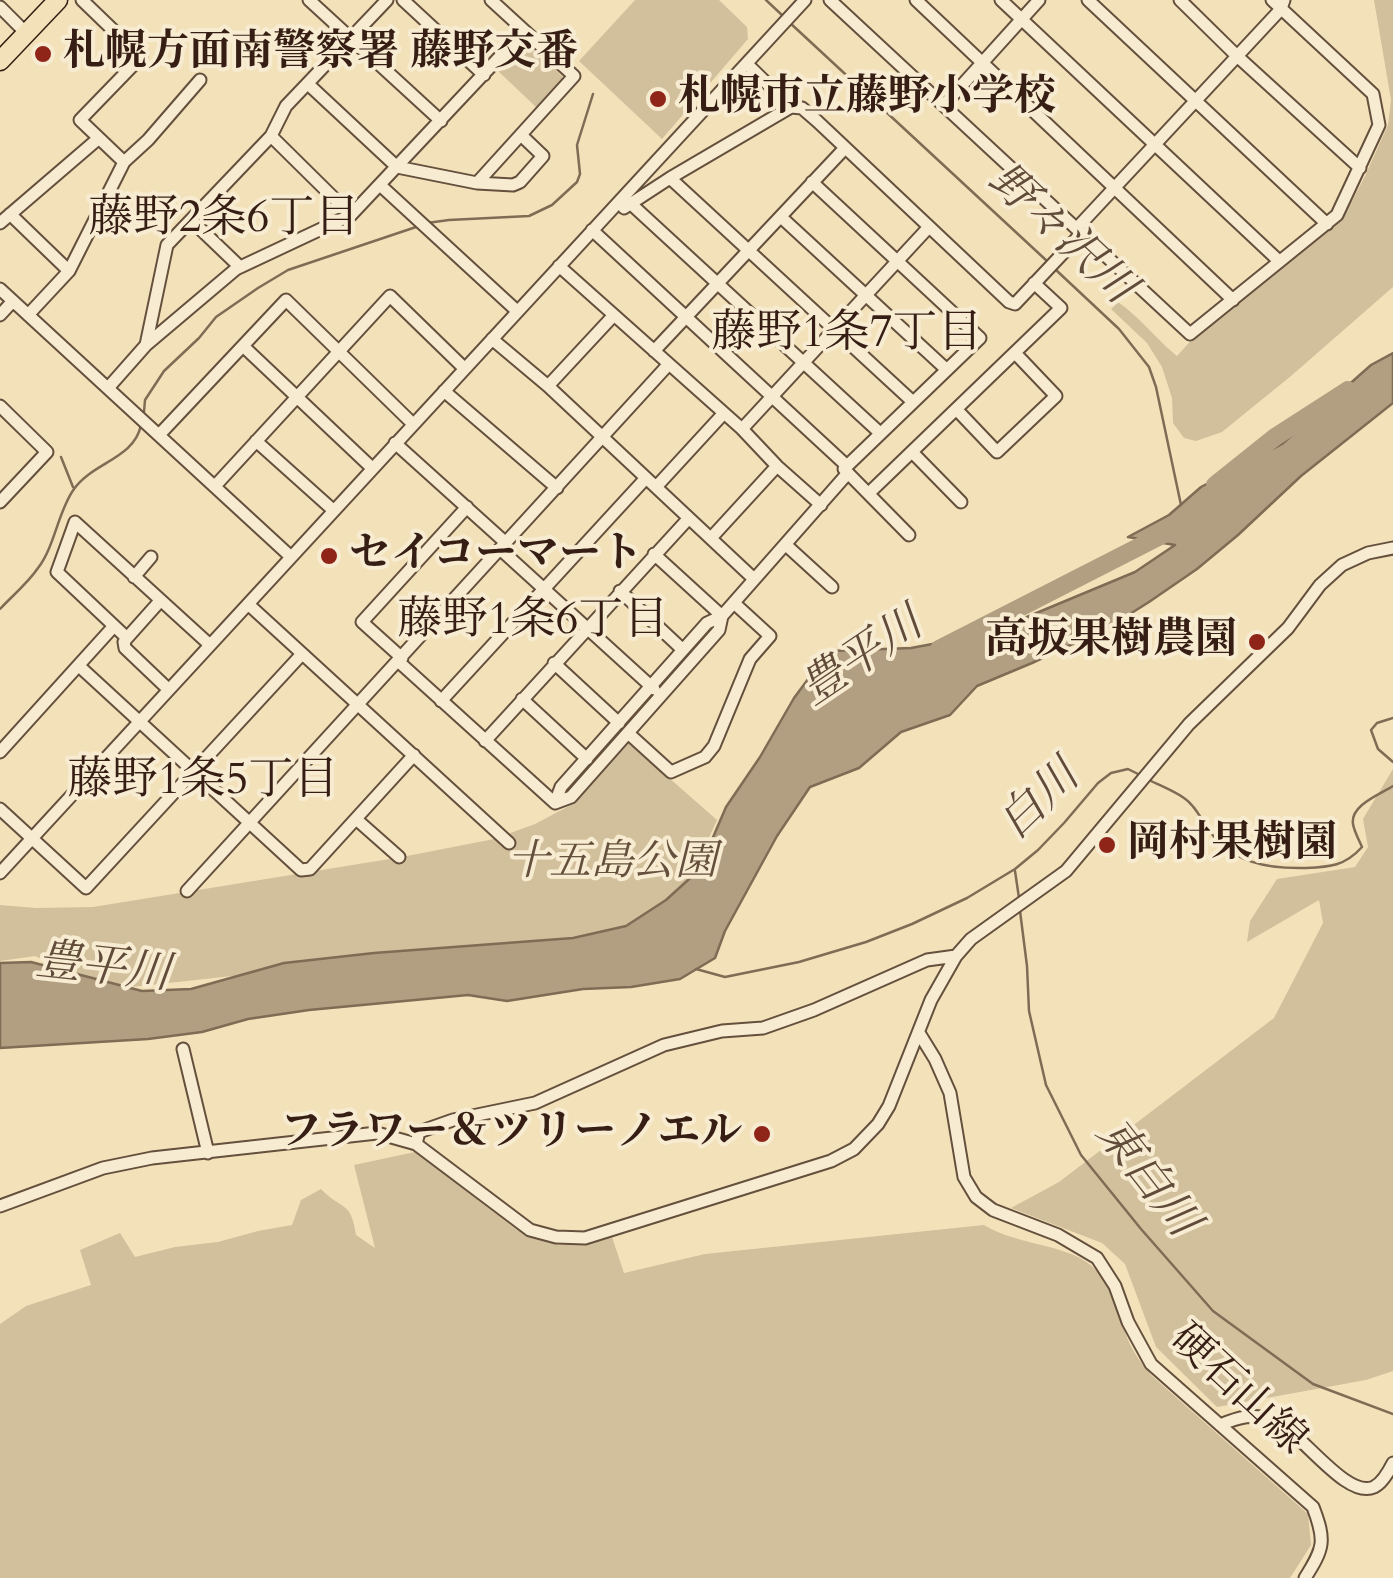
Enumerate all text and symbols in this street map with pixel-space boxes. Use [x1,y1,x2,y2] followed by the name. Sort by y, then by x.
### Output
[63,29,578,79] place label: 札幌方面南警察署 藤野交番
[32,43,54,65] marker: 札幌方面南警察署 藤野交番
[678,74,1056,124] place label: 札幌市立藤野小学校
[647,88,669,110] marker: 札幌市立藤野小学校
[976,155,1144,317] water label: 野々沢川
[88,194,360,248] district label: 藤野2条6丁目
[711,309,983,363] district label: 藤野1条7丁目
[349,531,643,581] place label: セイコーマート
[318,545,340,567] marker: セイコーマート
[397,596,669,650] district label: 藤野1条6丁目
[792,599,934,719] water label: 豊平川
[985,617,1237,667] place label: 高坂果樹農園
[1246,631,1268,653] marker: 高坂果樹農園
[990,751,1092,853] water label: 白川
[67,756,339,810] district label: 藤野1条5丁目
[1127,820,1337,870] place label: 岡村果樹園
[1096,834,1118,856] marker: 岡村果樹園
[507,839,717,889] park label: 十五島公園
[33,936,173,1004] water label: 豊平川
[280,1109,742,1159] place label: フラワー＆ツリーノエル
[1082,1109,1208,1249] water label: 東白川
[751,1123,773,1145] marker: フラワー＆ツリーノエル
[1158,1315,1316,1467] street label: 硬石山線

